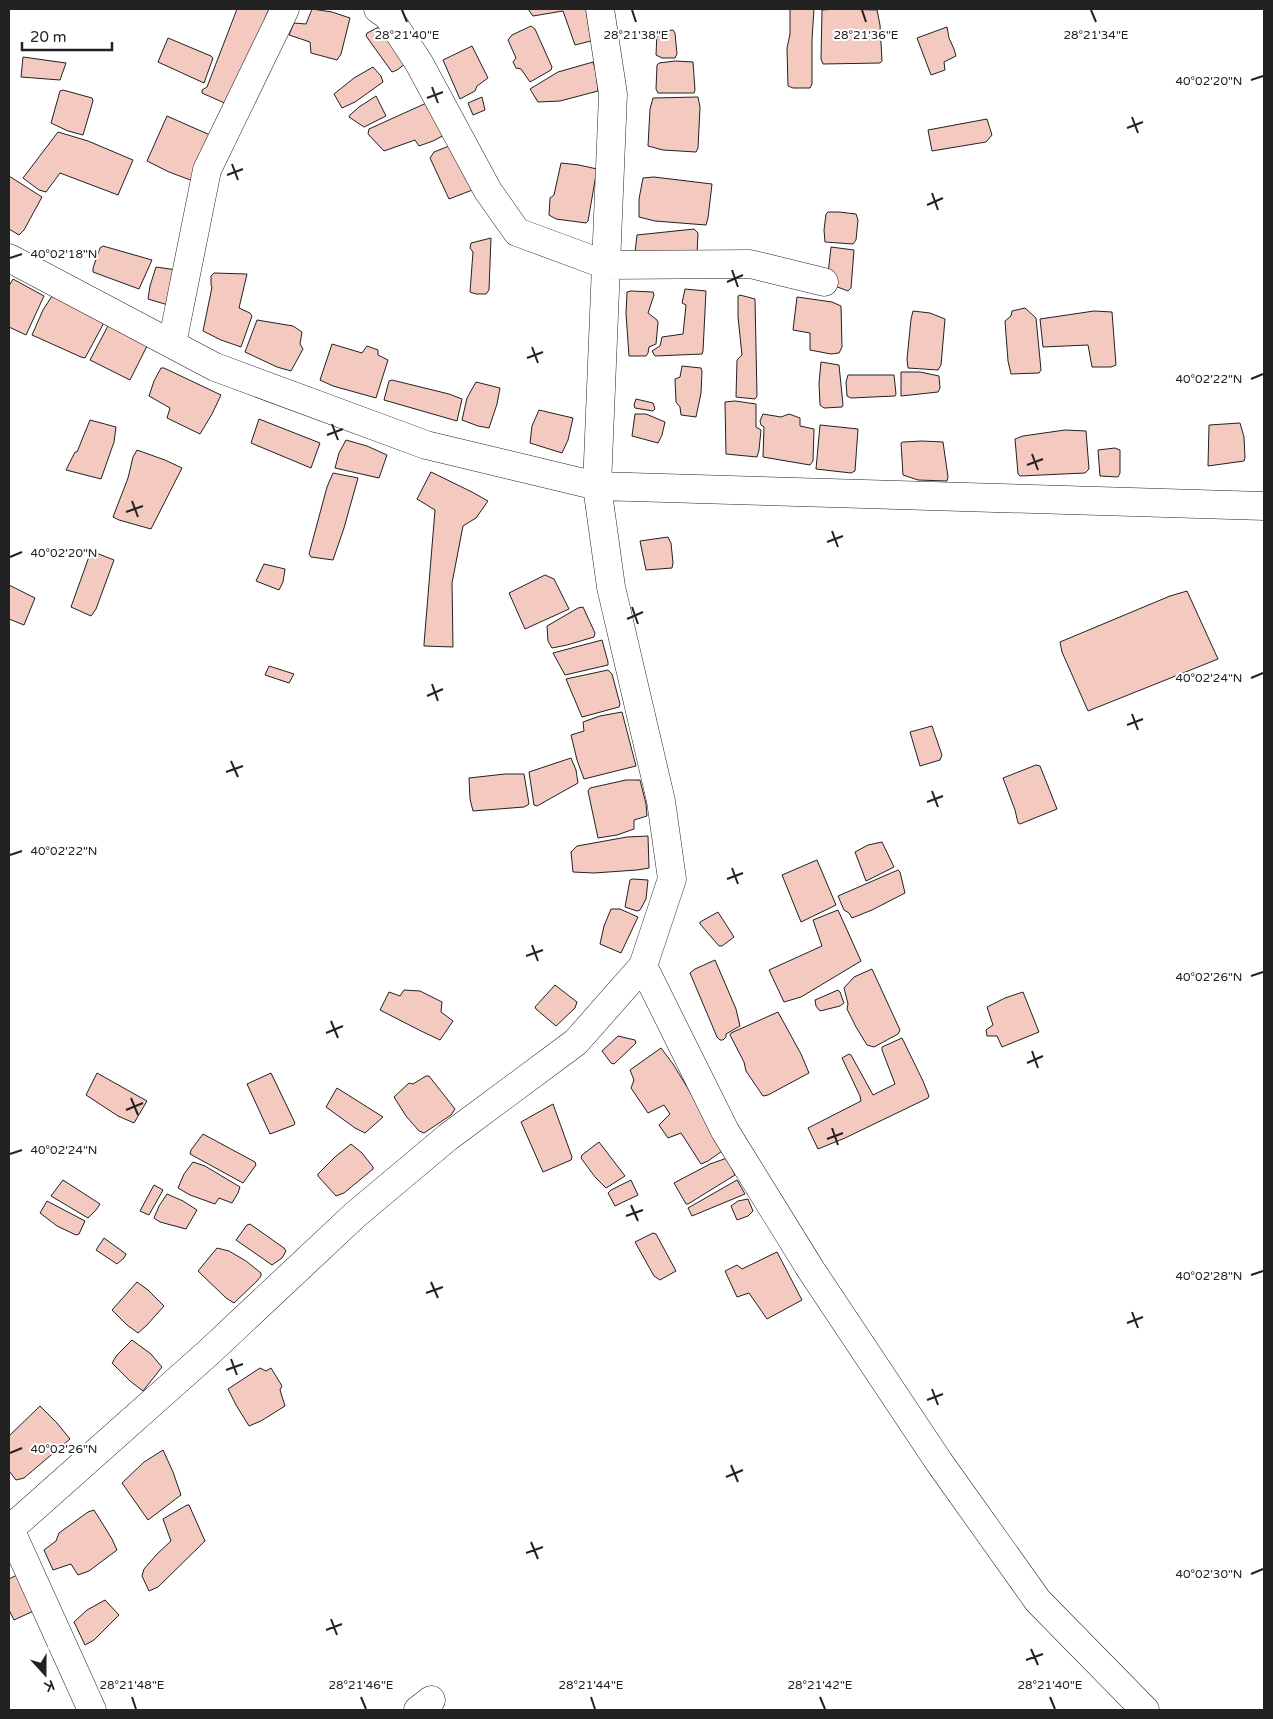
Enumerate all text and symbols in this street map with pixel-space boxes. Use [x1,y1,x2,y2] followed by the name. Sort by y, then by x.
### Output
[22,20,112,52] scale bar
[30,28,67,46] text: 20 m
[374,28,440,42] text: 28°21'40"E
[603,28,669,42] text: 28°21'38"E
[833,28,899,42] text: 28°21'36"E
[1063,28,1129,42] text: 28°21'34"E
[1176,74,1243,88] text: 40°02'20"N
[31,247,98,261] text: 40°02'18"N
[1176,372,1243,386] text: 40°02'22"N
[31,546,98,560] text: 40°02'20"N
[1176,671,1243,685] text: 40°02'24"N
[31,844,98,858] text: 40°02'22"N
[1176,970,1243,984] text: 40°02'26"N
[31,1143,98,1157] text: 40°02'24"N
[1176,1269,1243,1283] text: 40°02'28"N
[31,1442,98,1456] text: 40°02'26"N
[1176,1567,1243,1581] text: 40°02'30"N
[20,1649,70,1699] north arrow
[41,1676,57,1696] text: K
[99,1678,165,1692] text: 28°21'48"E
[328,1678,394,1692] text: 28°21'46"E
[558,1678,624,1692] text: 28°21'44"E
[787,1678,853,1692] text: 28°21'42"E
[1017,1678,1083,1692] text: 28°21'40"E

